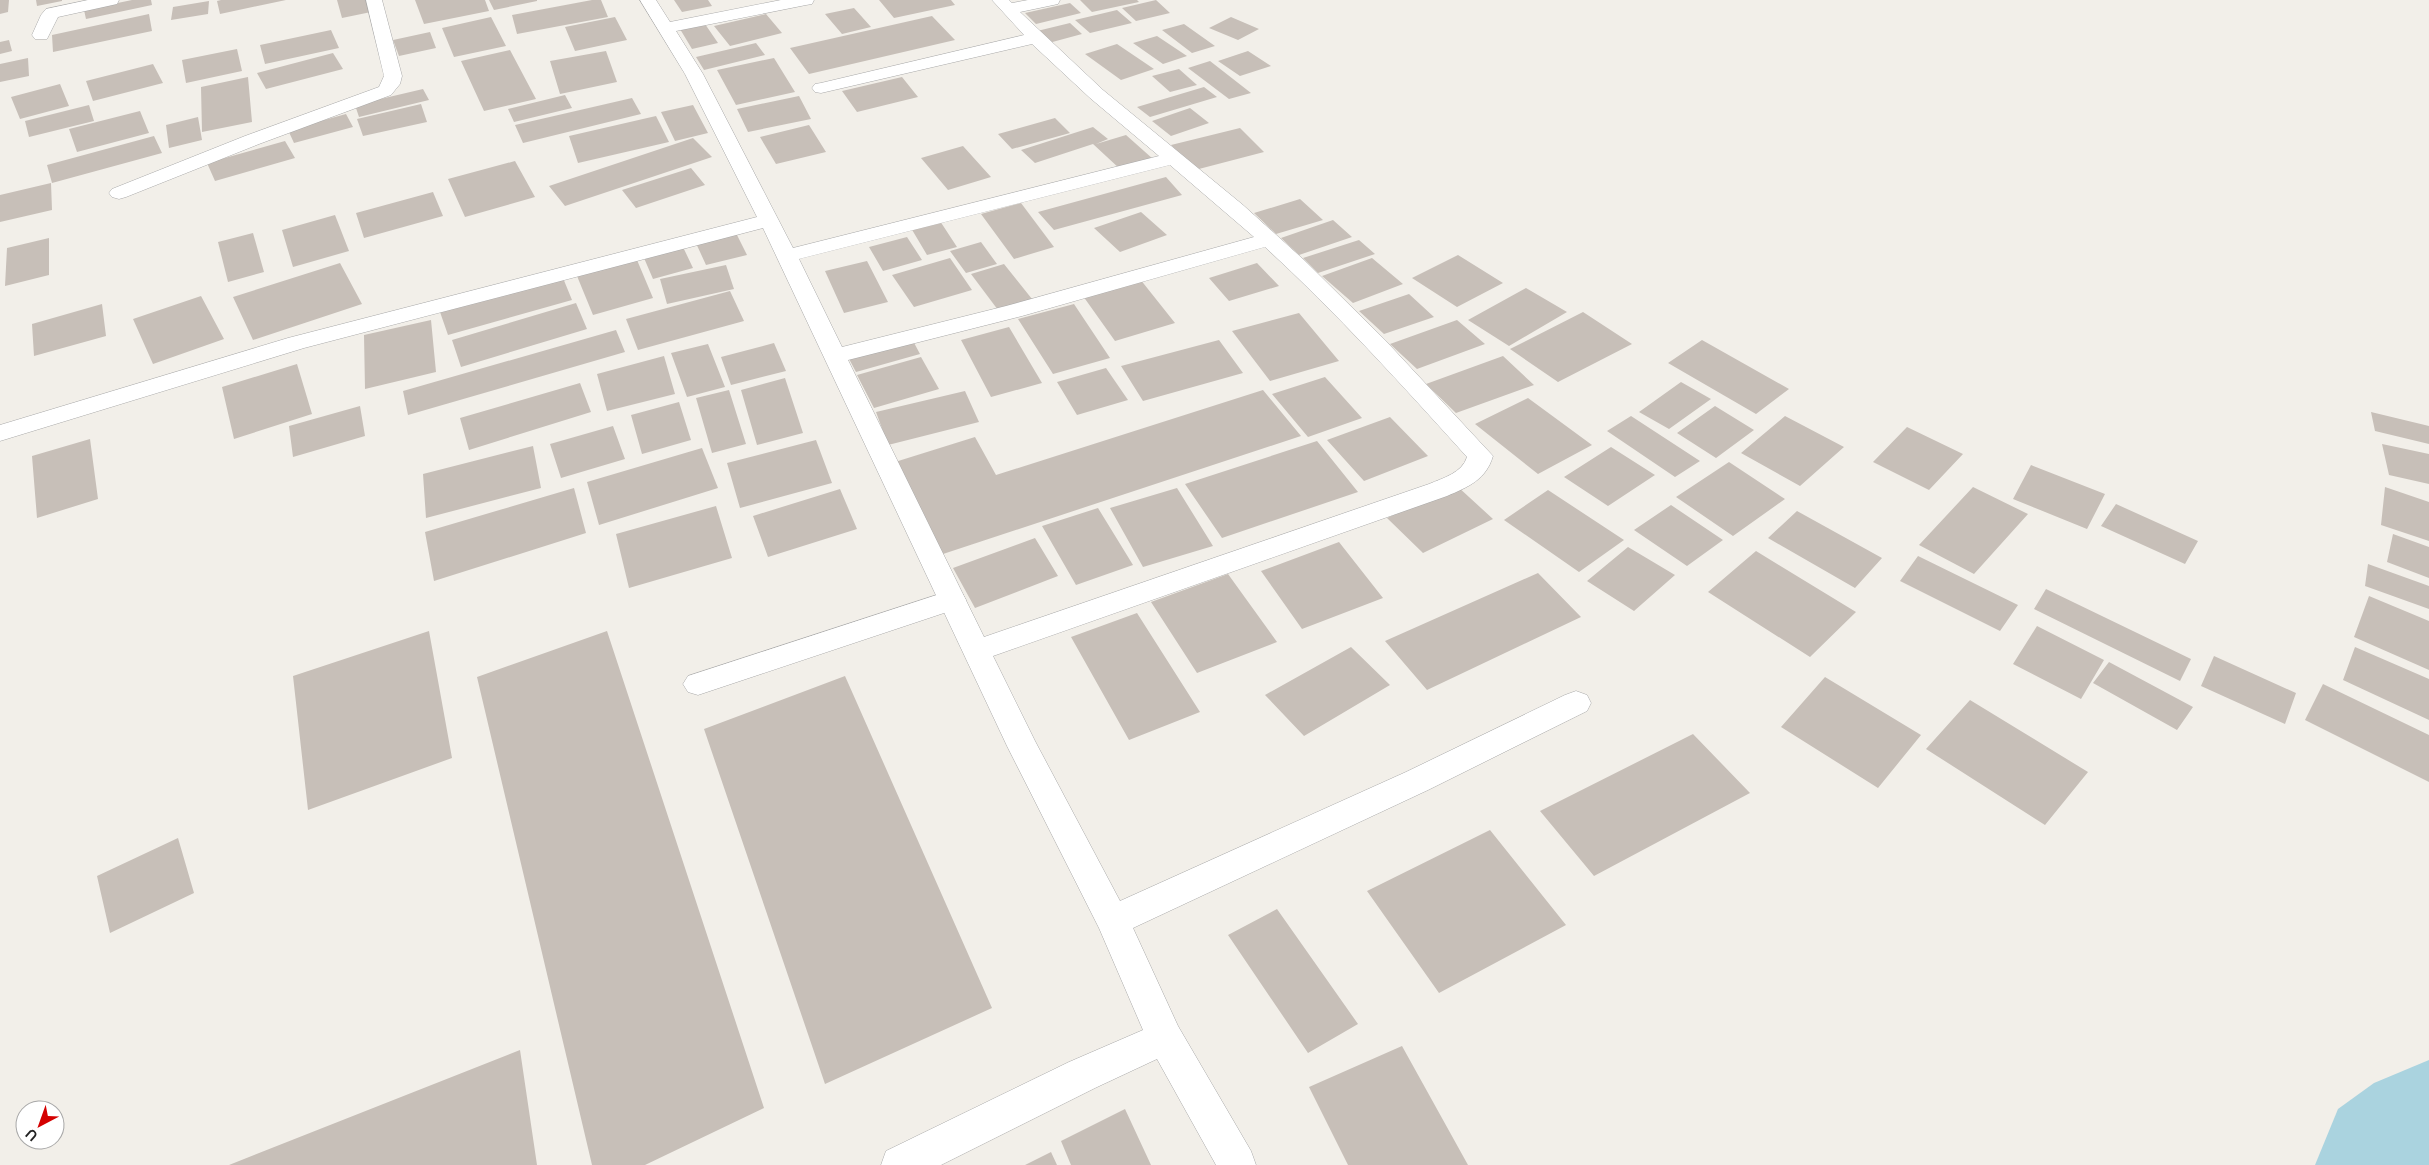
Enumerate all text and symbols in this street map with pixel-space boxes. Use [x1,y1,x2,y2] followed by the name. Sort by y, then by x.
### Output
[15,1100,65,1150] north arrow
[22,1125,41,1145] text: U

